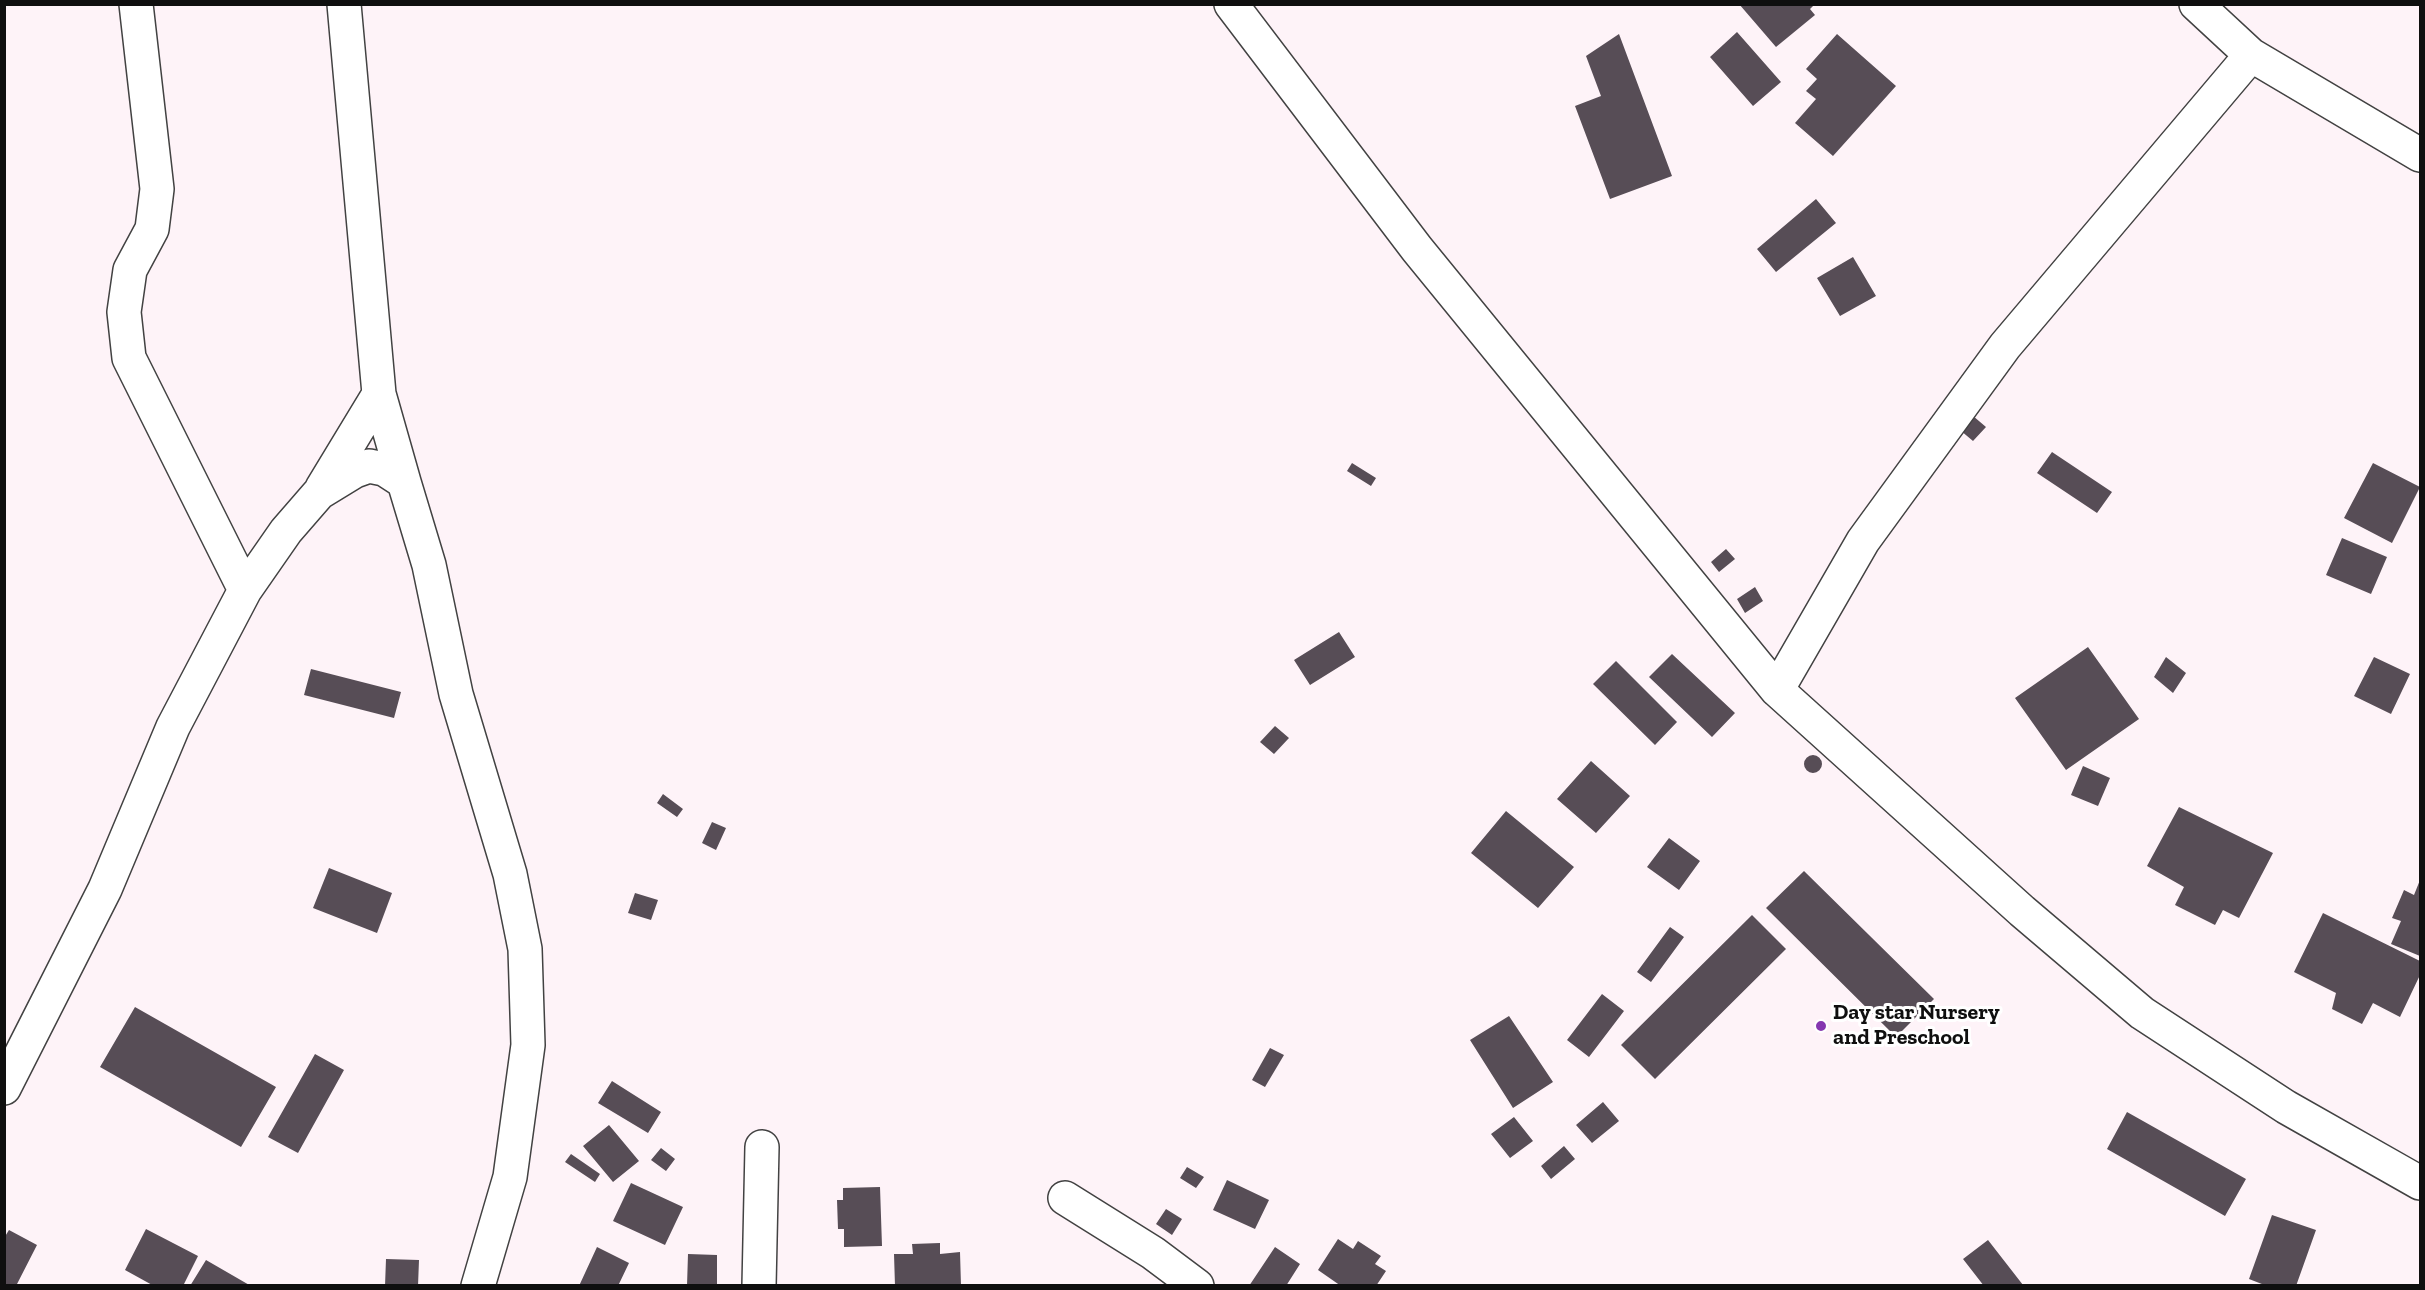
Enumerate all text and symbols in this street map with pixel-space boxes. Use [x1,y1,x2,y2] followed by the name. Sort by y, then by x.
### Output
[1833,1000,2000,1052] place label: Day star Nursery and Preschool
[1814,1019,1828,1033] marker: Day star Nursery and Preschool

